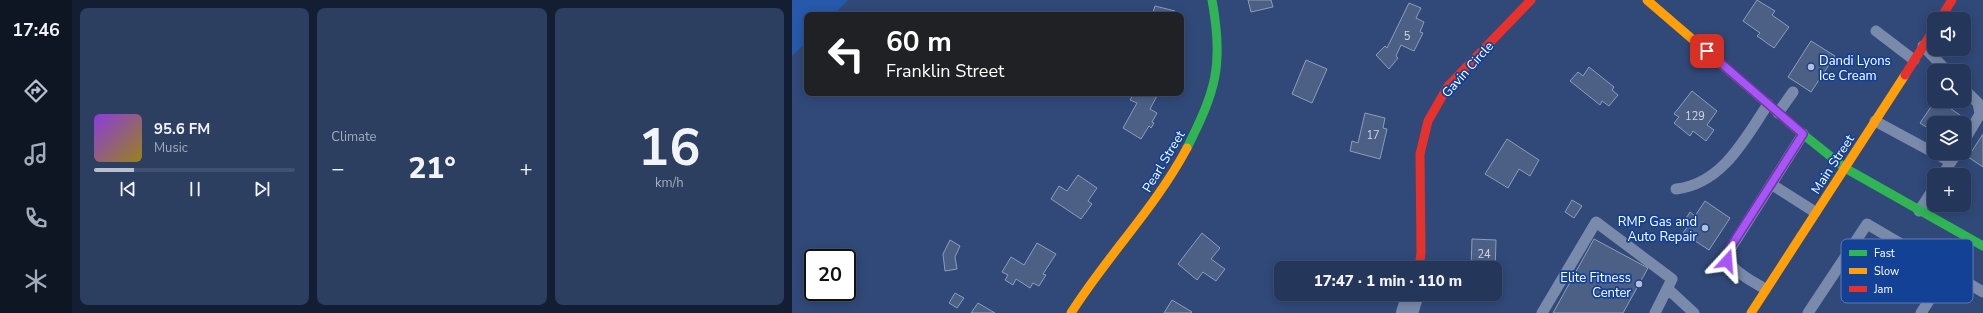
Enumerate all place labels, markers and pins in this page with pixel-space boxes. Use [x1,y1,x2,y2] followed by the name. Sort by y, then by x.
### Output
[1690,34,1724,68] pin
[1819,52,1891,85] place label: Dandi Lyons Ice Cream
[1806,62,1816,72] marker: Dandi Lyons Ice Cream
[1618,213,1697,246] place label: RMP Gas and Auto Repair
[1700,223,1710,233] marker: RMP Gas and Auto Repair
[1560,269,1631,302] place label: Elite Fitness Center
[1634,279,1644,289] marker: Elite Fitness Center

